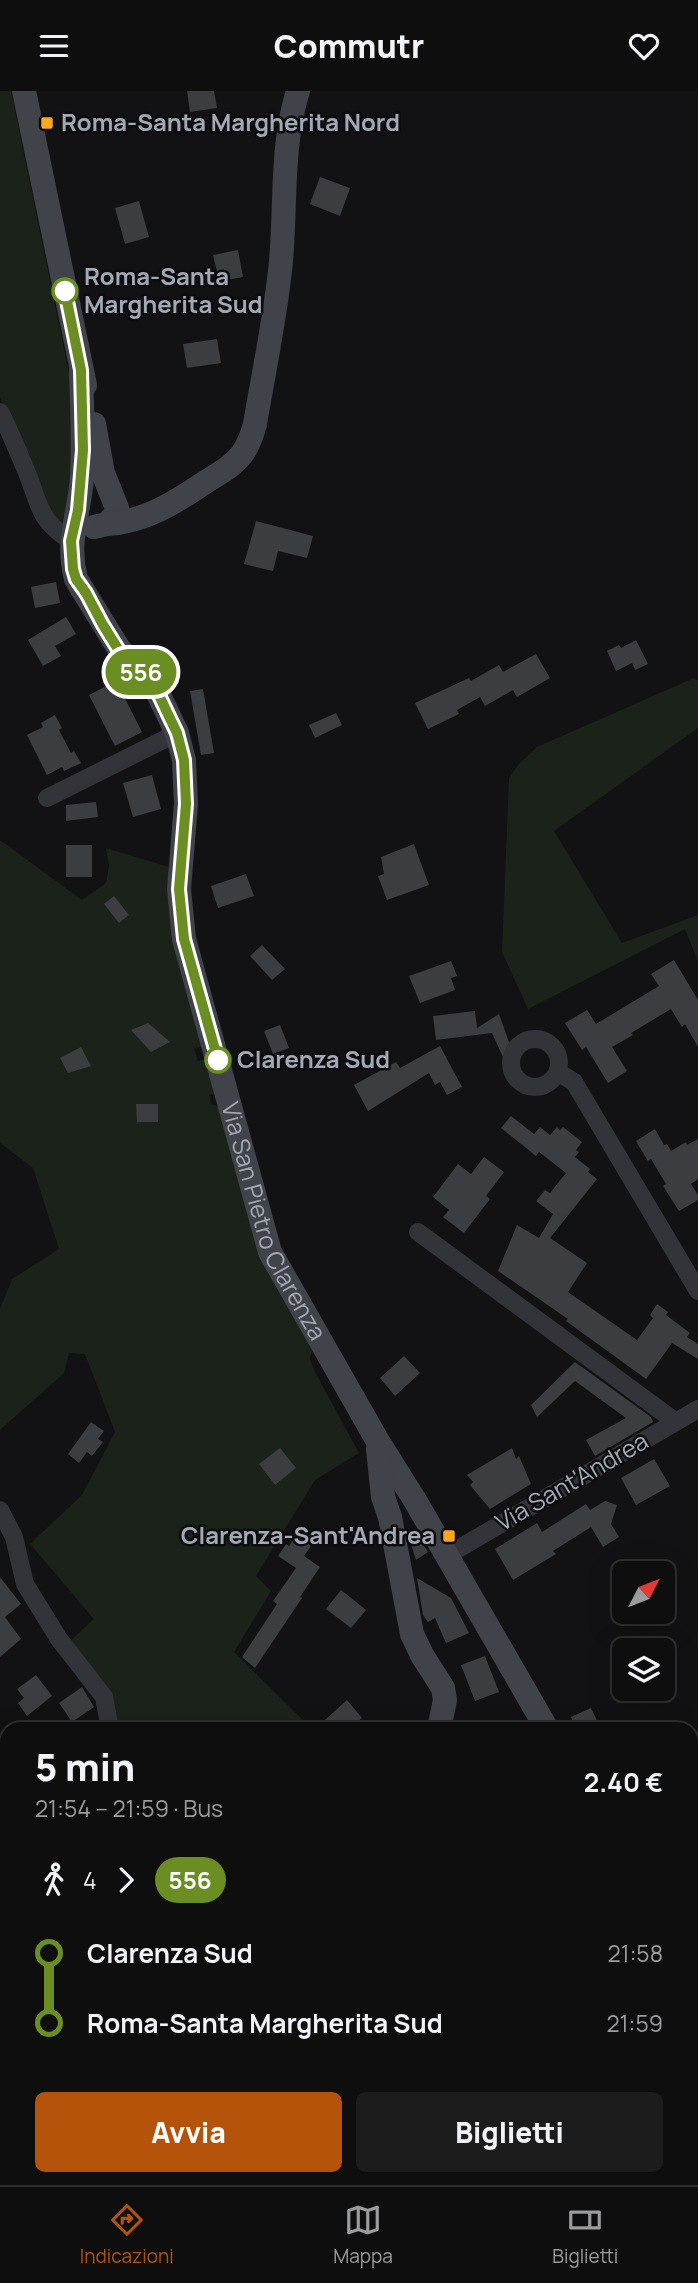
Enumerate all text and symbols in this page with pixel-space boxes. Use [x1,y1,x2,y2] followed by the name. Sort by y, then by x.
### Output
[274,24,424,68] text: Commutr
[35,27,73,65] icon: menu
[625,27,663,65] icon: heart
[61,105,400,138] place label: Roma-Santa Margherita Nord
[39,115,55,131] marker: Roma-Santa Margherita Nord
[84,259,263,320] place label: Roma-Santa Margherita Sud
[52,278,78,304] marker: Roma-Santa Margherita Sud
[101,649,181,695] line badge: 556
[119,655,163,688] text: 556
[237,1042,390,1075] place label: Clarenza Sud
[205,1047,231,1073] marker: Clarenza Sud
[215,1098,335,1346] street label: Via San Pietro Clarenza
[489,1424,654,1538] street label: Via Sant'Andrea
[181,1518,435,1551] place label: Clarenza-Sant'Andrea
[441,1528,457,1544] marker: Clarenza-Sant'Andrea
[612,1561,676,1624] north arrow
[612,1561,675,1701] map controls
[612,1638,675,1701] button: layers
[35,1740,135,1792] text: 5 min
[584,1764,663,1800] text: 2.40 €
[35,1792,223,1824] text: 21:54 – 21:59 · Bus
[35,1861,73,1899] icon: walk
[107,1861,145,1899] icon: forward
[169,1863,212,1896] text: 556
[83,1864,97,1896] text: 4
[87,1935,253,1971] text: Clarenza Sud
[607,1937,663,1969] text: 21:58
[87,2005,443,2041] text: Roma-Santa Margherita Sud
[606,2007,663,2039] text: 21:59
[35,2092,342,2172] button: Avvia
[356,2092,663,2172] button: Biglietti
[80,2201,174,2269] tab: Indicazioni
[333,2201,393,2269] tab: Mappa
[552,2201,618,2269] tab: Biglietti

